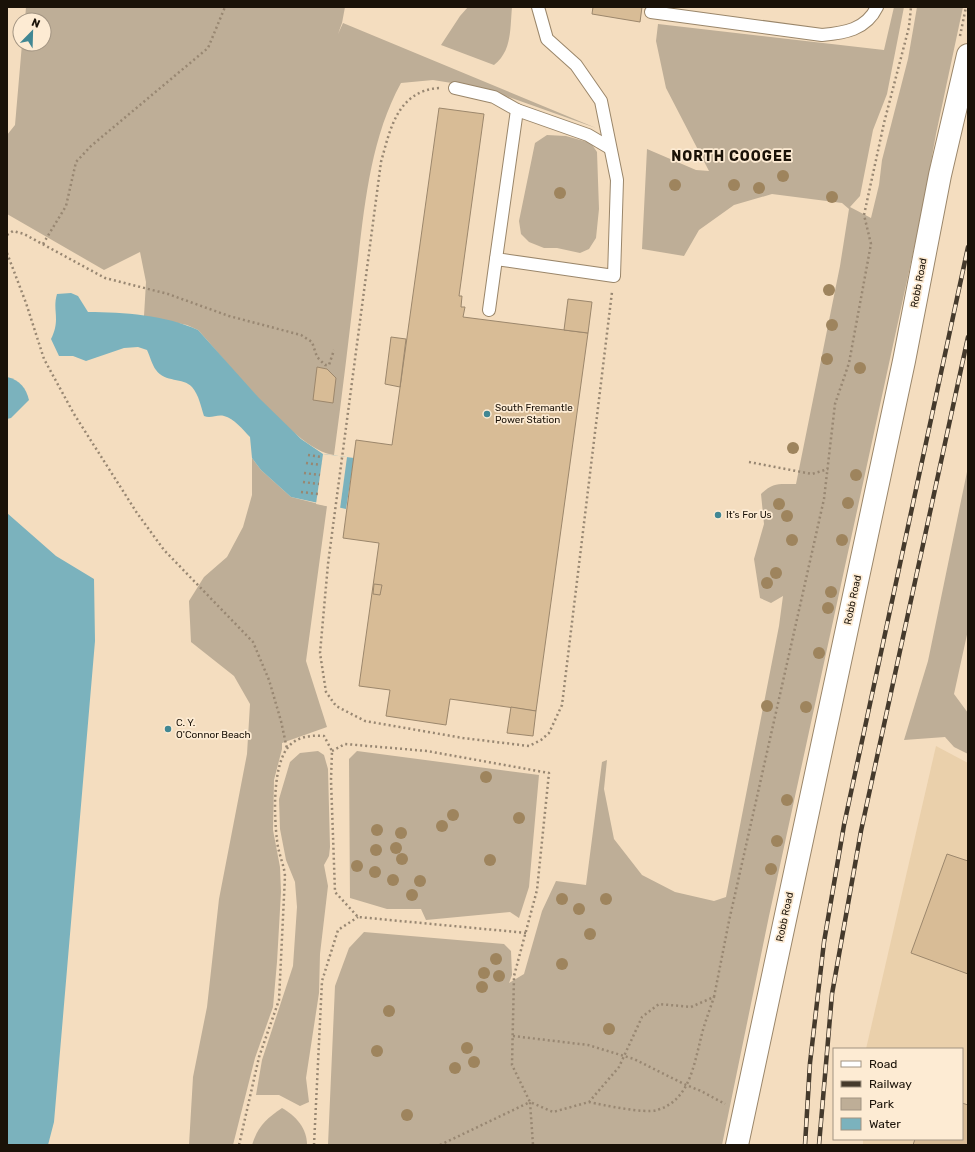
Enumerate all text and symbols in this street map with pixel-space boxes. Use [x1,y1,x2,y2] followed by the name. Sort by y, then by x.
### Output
[12,12,52,52] north arrow
[30,16,42,31] text: N
[671,148,793,165] district label: NORTH COOGEE
[908,257,930,309] street label: Robb Road
[495,402,573,426] place label: South Fremantle Power Station
[482,409,492,419] marker: South Fremantle Power Station
[726,509,772,521] place label: It's For Us
[713,510,723,520] marker: It's For Us
[842,574,864,626] street label: Robb Road
[176,717,251,741] place label: C. Y. O'Connor Beach
[163,724,173,734] marker: C. Y. O'Connor Beach
[774,891,796,943] street label: Robb Road
[833,1048,963,1140] legend
[869,1057,897,1071] text: Road
[869,1077,912,1091] text: Railway
[869,1097,895,1111] text: Park
[869,1117,901,1131] text: Water

